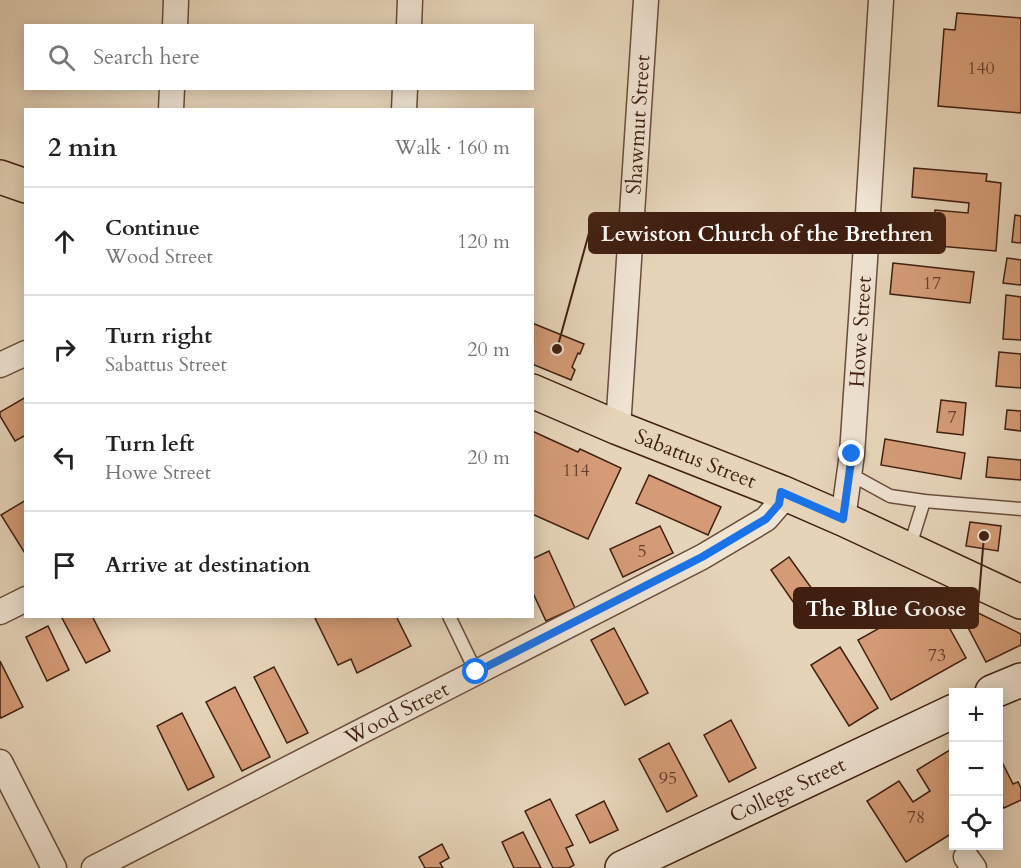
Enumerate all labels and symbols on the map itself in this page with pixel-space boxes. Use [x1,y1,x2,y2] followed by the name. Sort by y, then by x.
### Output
[619,53,657,196] street label: Shawmut Street
[967,56,995,81] house number: 140
[589,213,945,253] callout: Lewiston Church of the Brethren
[601,219,933,249] text: Lewiston Church of the Brethren
[923,271,941,296] house number: 17
[842,275,879,389] street label: Howe Street
[947,405,957,430] house number: 7
[631,422,761,496] street label: Sabattus Street
[838,440,864,466] route end
[562,458,590,483] house number: 114
[637,539,647,564] house number: 5
[794,588,978,628] callout: The Blue Goose
[806,594,966,624] text: The Blue Goose
[928,643,946,668] house number: 73
[462,658,488,684] route start
[339,675,454,753] street label: Wood Street
[725,750,851,830] street label: College Street
[659,766,677,791] house number: 95
[907,805,925,830] house number: 78

